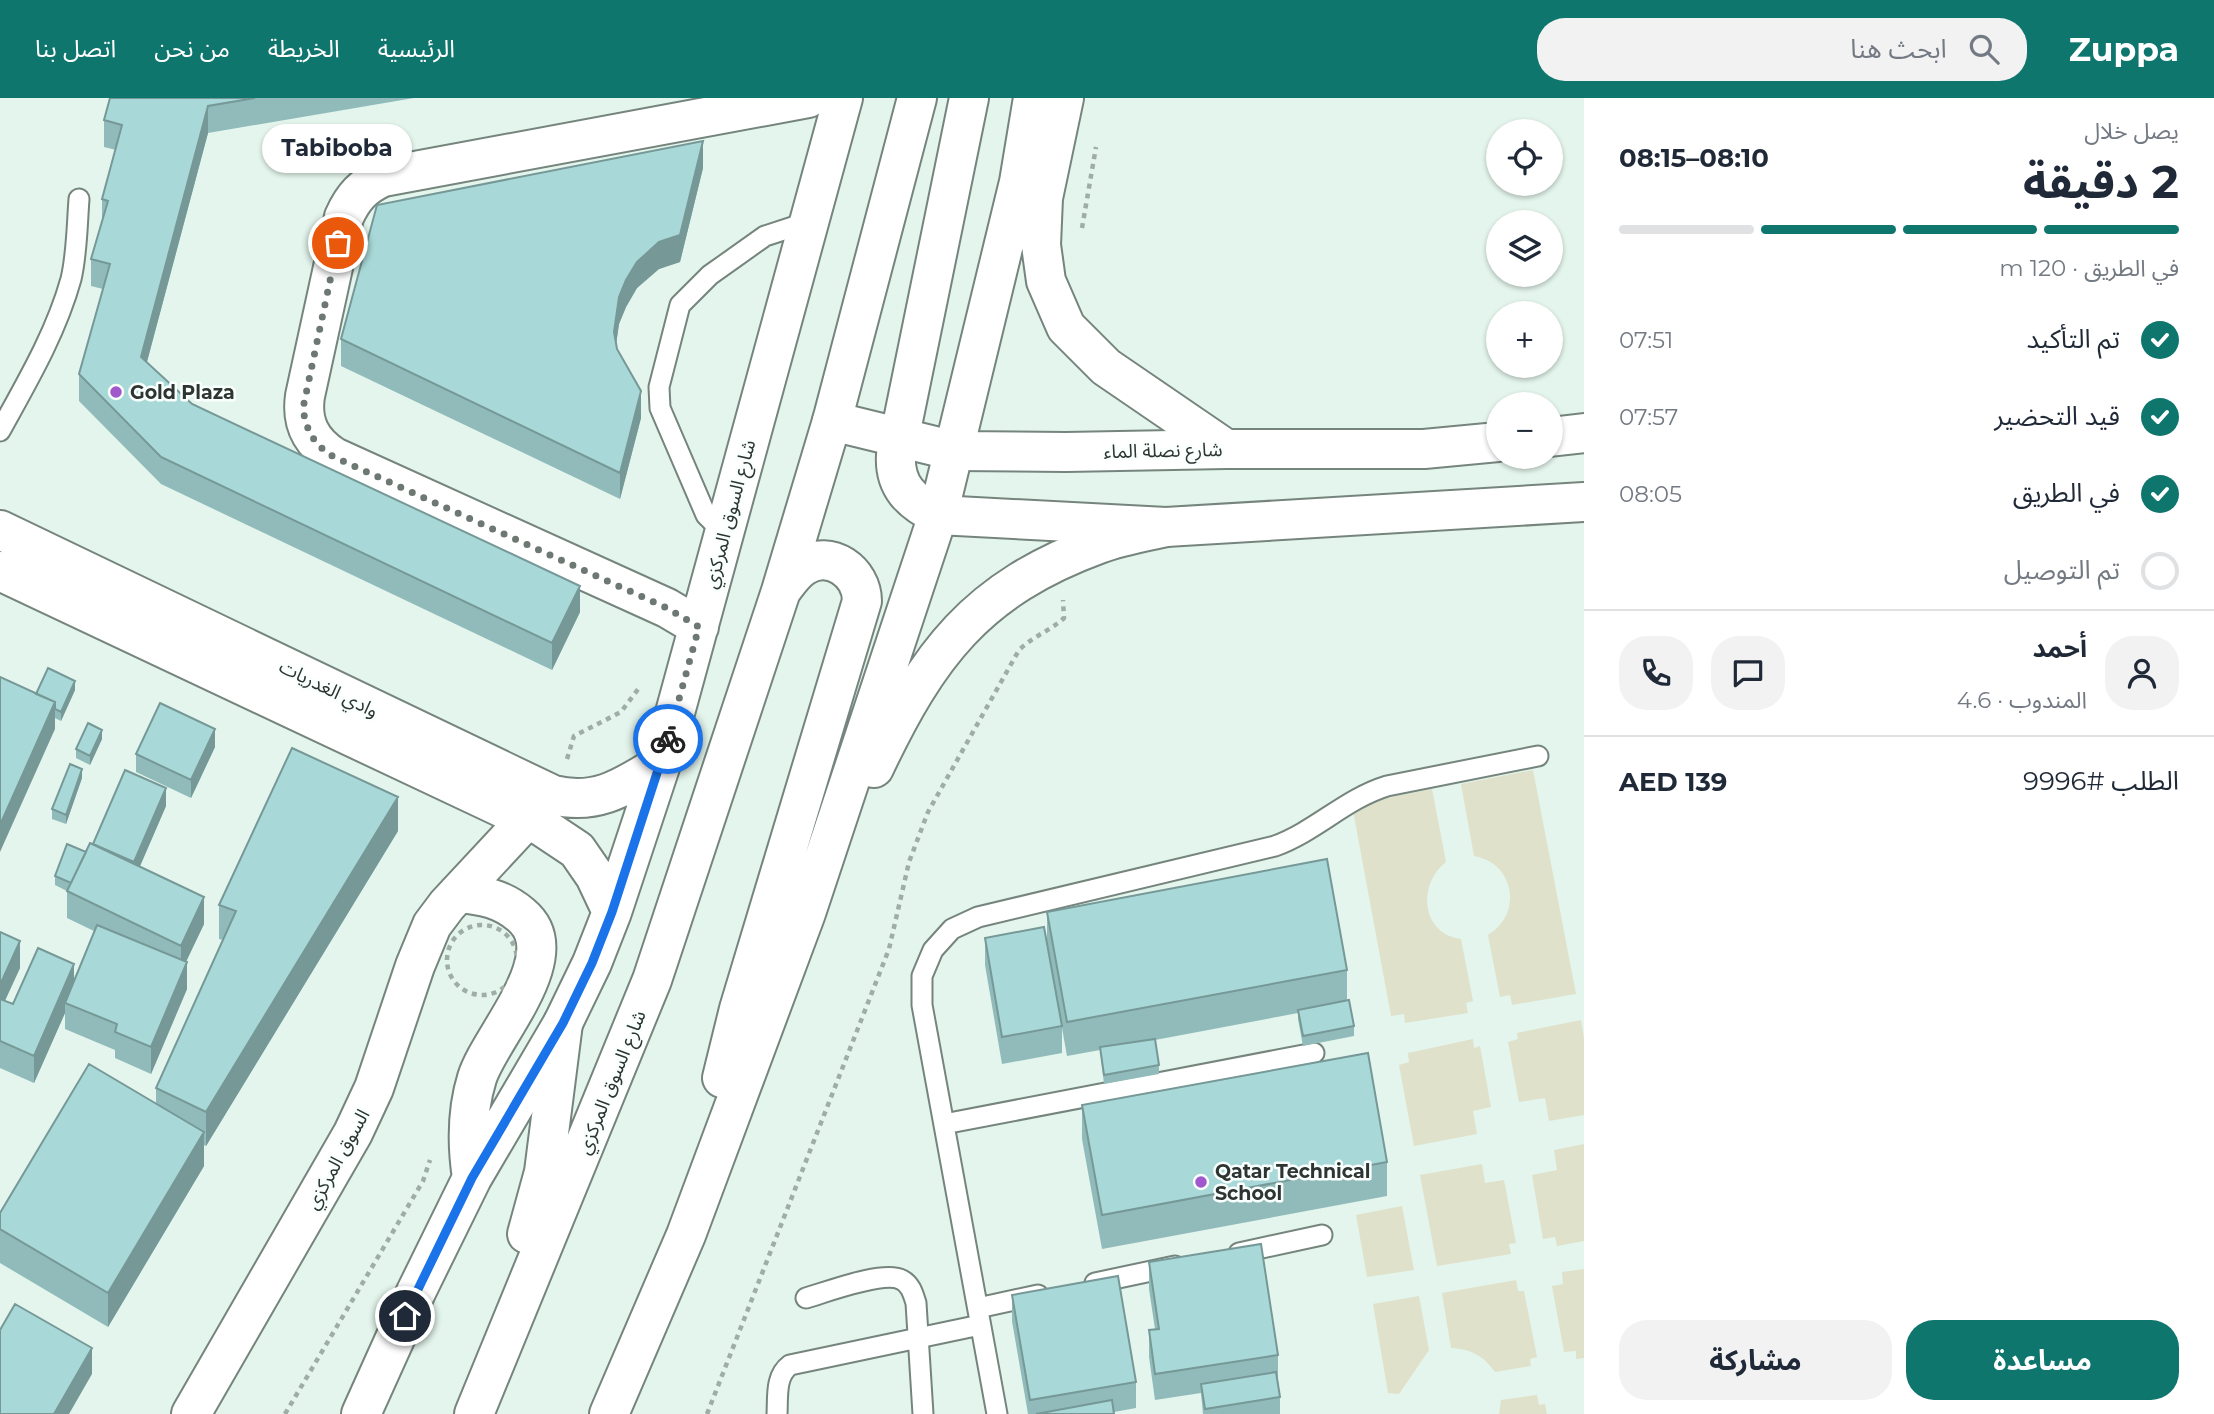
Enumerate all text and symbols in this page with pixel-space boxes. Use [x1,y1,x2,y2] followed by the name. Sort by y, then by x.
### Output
[1537,18,2027,81] search box
[2069,29,2179,69] text: Zuppa
[1965,30,2003,68] icon: search
[1850,33,1947,65] text: ابحث هنا
[35,34,116,63] text: اتصل بنا
[154,34,230,63] text: من نحن
[268,34,340,63] text: الخريطة
[378,34,455,63] text: الرئيسية
[2084,117,2179,145] text: يصل خلال
[1486,119,1563,469] map controls
[1486,119,1563,196] button: locate
[263,124,413,173] callout: Tabiboba
[281,134,393,162] text: Tabiboba
[1619,142,1769,174] text: 08:10–08:15
[2023,153,2179,210] text: 2 دقيقة
[1486,210,1563,287] button: layers
[308,213,368,273] pin
[319,224,357,262] icon: bag
[1999,254,2179,282] text: في الطريق · 120 m
[1486,301,1563,378] button: +
[2141,321,2179,359] icon: check
[2026,323,2120,355] text: تم التأكيد
[1619,326,1673,354] text: 07:51
[130,381,235,404] place label: Gold Plaza
[108,384,124,400] marker: Gold Plaza
[1486,392,1563,469] button: −
[2141,398,2179,436] icon: check
[1994,400,2120,432] text: قيد التحضير
[1619,403,1678,431] text: 07:57
[699,437,764,592] street label: شارع السوق المركزي
[1103,438,1223,465] street label: شارع نصلة الماء
[2141,475,2179,513] icon: check
[2013,477,2120,509] text: في الطريق
[1619,480,1682,508] text: 08:05
[2004,554,2120,586] text: تم التوصيل
[2033,632,2087,664] text: أحمد
[1619,636,1693,710] button: phone
[1711,636,1785,710] button: chat
[2105,636,2179,710] button: person
[274,655,382,725] street label: وادي الغدريات
[1957,686,2087,714] text: المندوب · 4.6
[633,704,703,774] courier
[649,720,687,758] icon: bike
[2023,765,2179,797] text: الطلب #9996
[1619,766,1727,798] text: AED 139
[572,1007,654,1159] street label: شارع السوق المركزي
[300,1105,377,1215] street label: السوق المركزي
[1215,1160,1370,1205] place label: Qatar Technical School
[1193,1174,1209,1190] marker: Qatar Technical School
[375,1286,435,1346] pin
[386,1297,424,1335] icon: home
[1619,1320,1892,1400] button: مشاركة
[1906,1320,2179,1400] button: مساعدة

